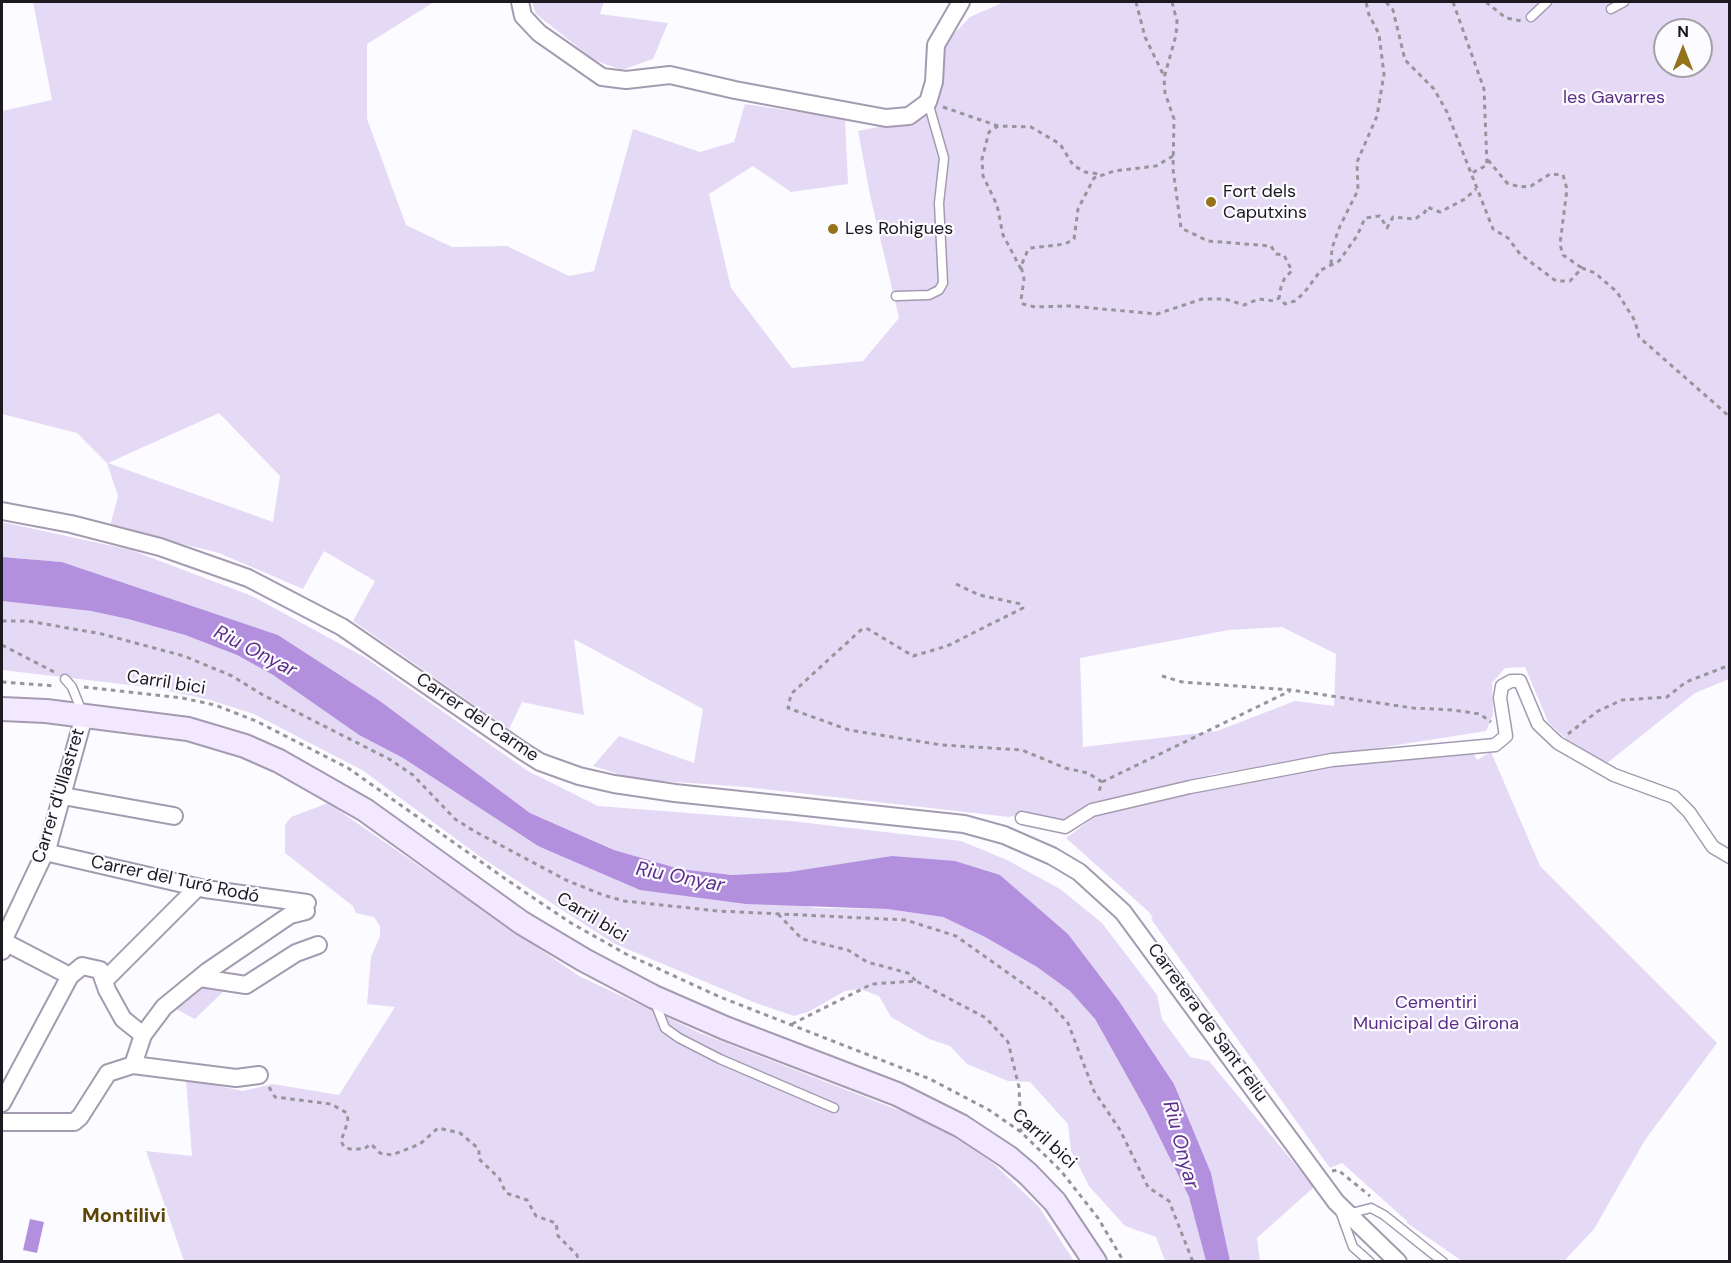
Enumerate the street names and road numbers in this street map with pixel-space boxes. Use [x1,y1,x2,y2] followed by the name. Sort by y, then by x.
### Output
[125,666,207,700] street label: Carril bici
[412,669,542,767] street label: Carrer del Carme
[28,726,90,866] street label: Carrer d'Ullastret
[89,852,261,908] street label: Carrer del Turó Rodó
[552,888,632,948] street label: Carril bici
[1142,940,1272,1106] street label: Carretera de Sant Feliu
[1007,1104,1081,1174] street label: Carril bici

